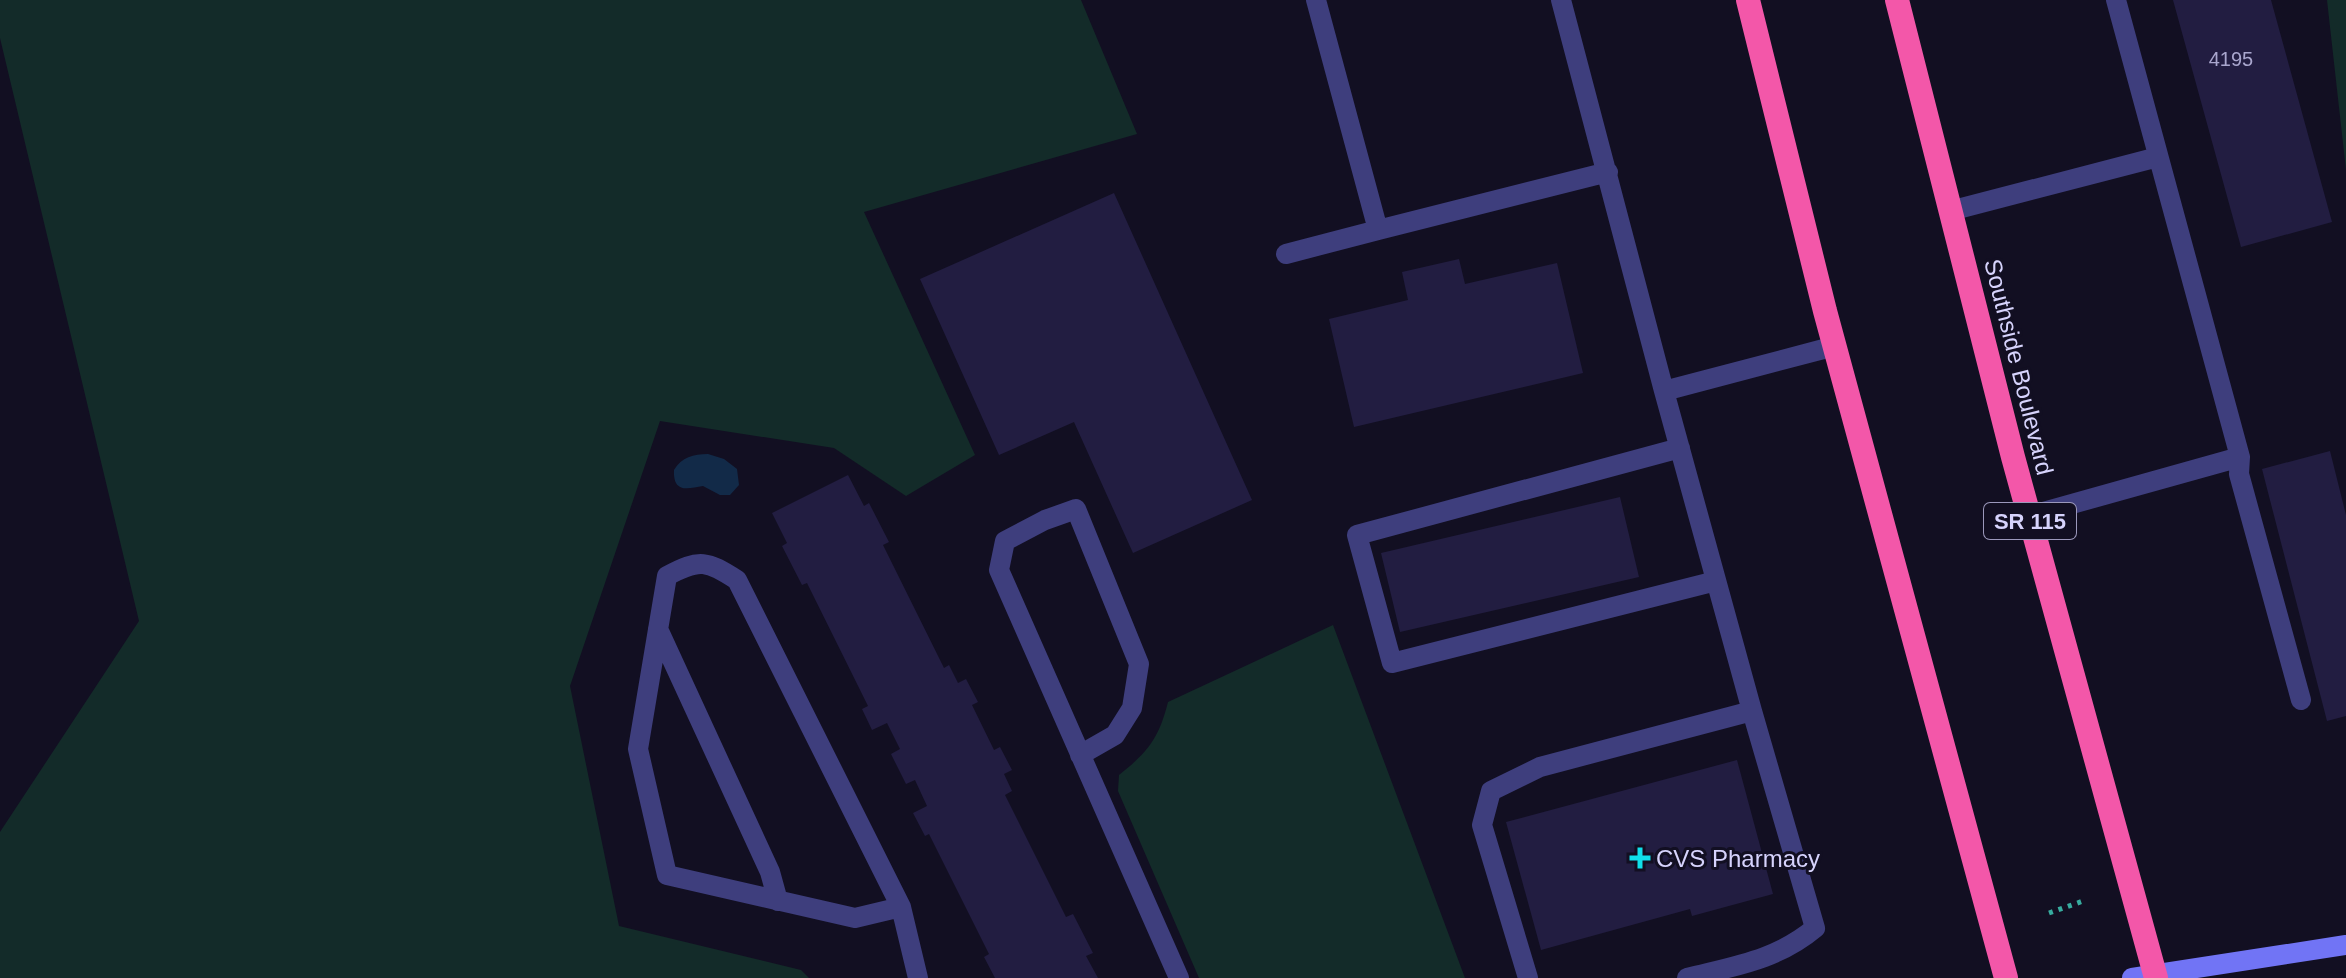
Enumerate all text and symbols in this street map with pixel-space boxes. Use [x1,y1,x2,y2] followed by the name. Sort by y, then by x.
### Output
[2209,48,2253,70] house number: 4195
[1979,256,2059,478] street label: Southside Boulevard
[1984,503,2076,539] road number: SR 115
[1656,845,1820,872] place label: CVS Pharmacy
[1631,849,1649,867] marker: CVS Pharmacy

